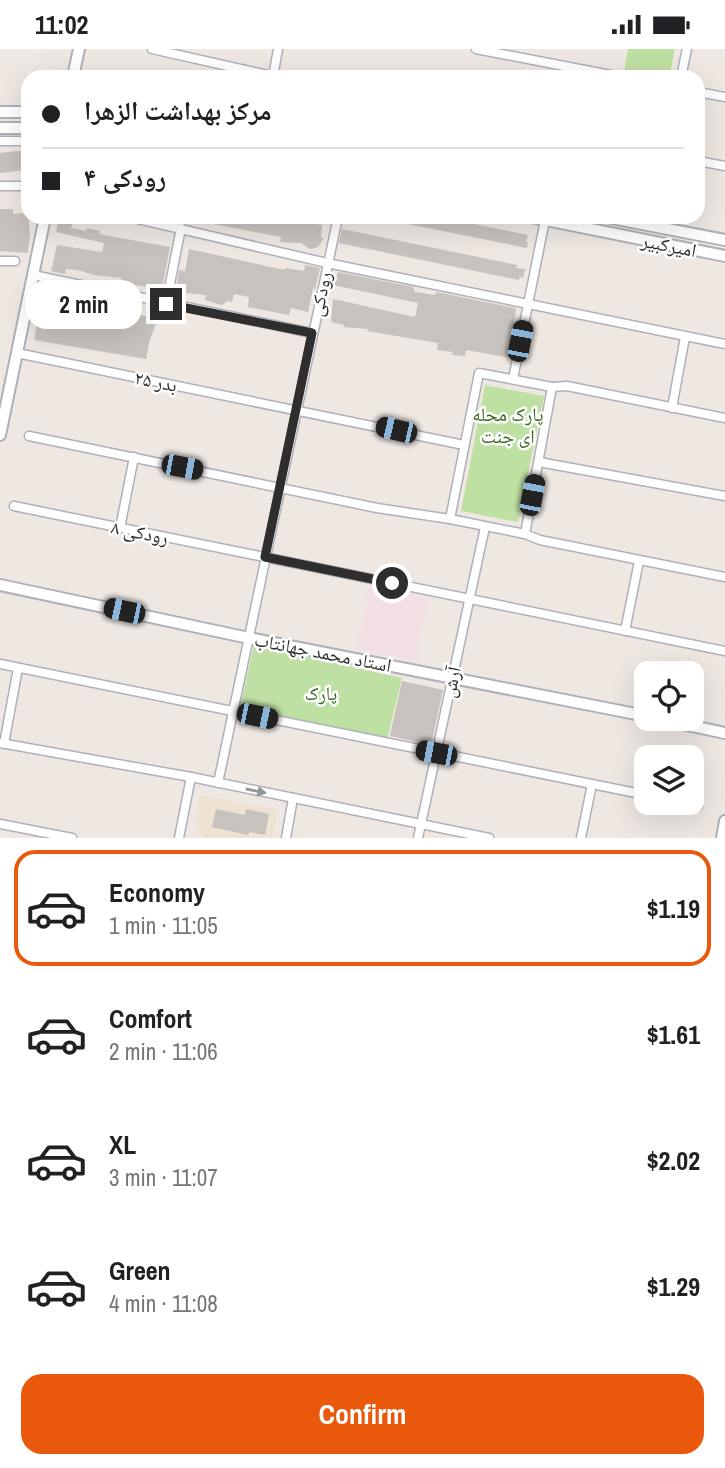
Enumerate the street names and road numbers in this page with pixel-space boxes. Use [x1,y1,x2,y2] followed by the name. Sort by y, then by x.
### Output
[638,227,699,263] street label: امیرکبیر
[303,269,337,319] street label: رودکی
[132,364,180,398] street label: بدر ۲۵
[109,514,171,550] street label: رودکی ۸
[252,626,394,678] street label: استاد محمد جهانتاب
[435,663,467,700] street label: آرش

